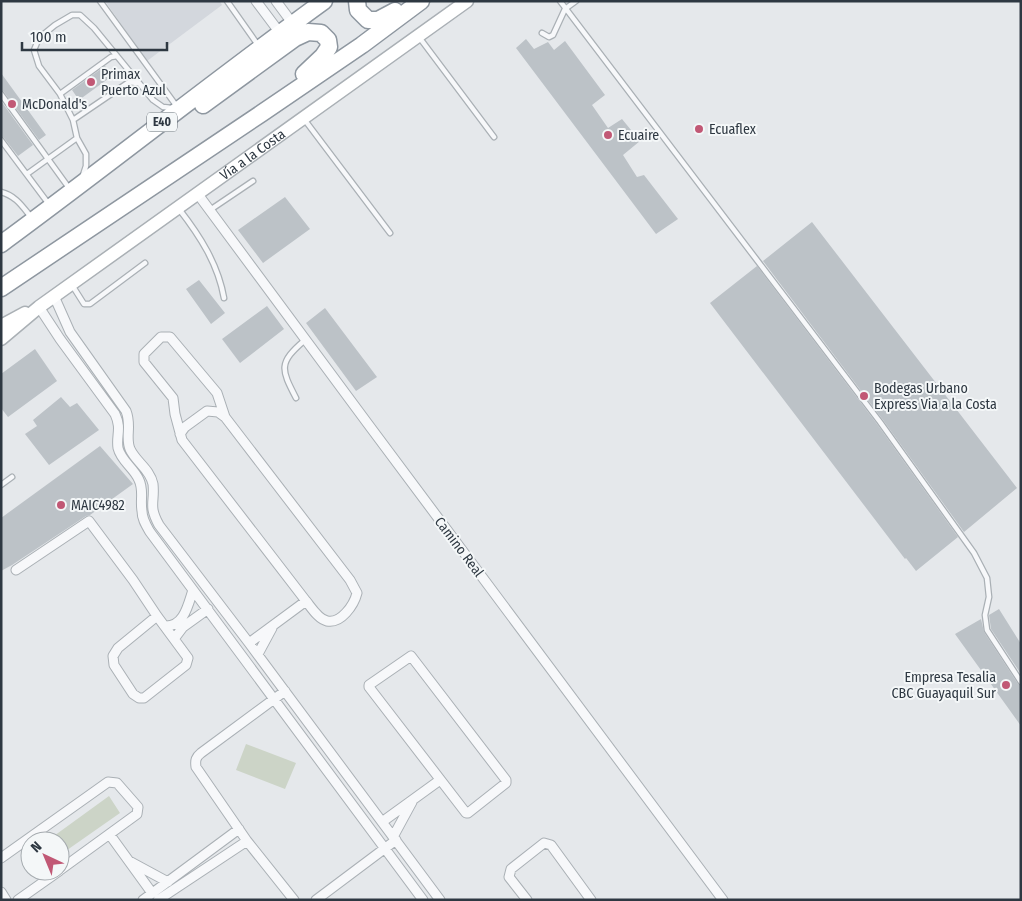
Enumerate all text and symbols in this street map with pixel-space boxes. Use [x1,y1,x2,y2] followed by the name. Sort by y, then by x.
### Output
[22,20,168,52] scale bar
[30,28,67,46] text: 100 m
[101,66,166,99] place label: Primax Puerto Azul
[85,76,97,88] marker: Primax Puerto Azul
[22,96,87,113] place label: McDonald's
[6,98,18,110] marker: McDonald's
[147,112,177,132] road number: E40
[709,121,757,138] place label: Ecuaflex
[693,123,705,135] marker: Ecuaflex
[216,125,289,184] street label: Vía a la Costa
[618,127,659,144] place label: Ecuaire
[602,129,614,141] marker: Ecuaire
[874,380,997,413] place label: Bodegas Urbano Express Via a la Costa
[858,390,870,402] marker: Bodegas Urbano Express Via a la Costa
[71,497,125,514] place label: MAIC4982
[55,499,67,511] marker: MAIC4982
[431,514,487,581] street label: Camino Real
[891,669,996,702] place label: Empresa Tesalia CBC Guayaquil Sur
[1000,679,1012,691] marker: Empresa Tesalia CBC Guayaquil Sur
[20,831,70,881] north arrow
[27,838,45,856] text: N

